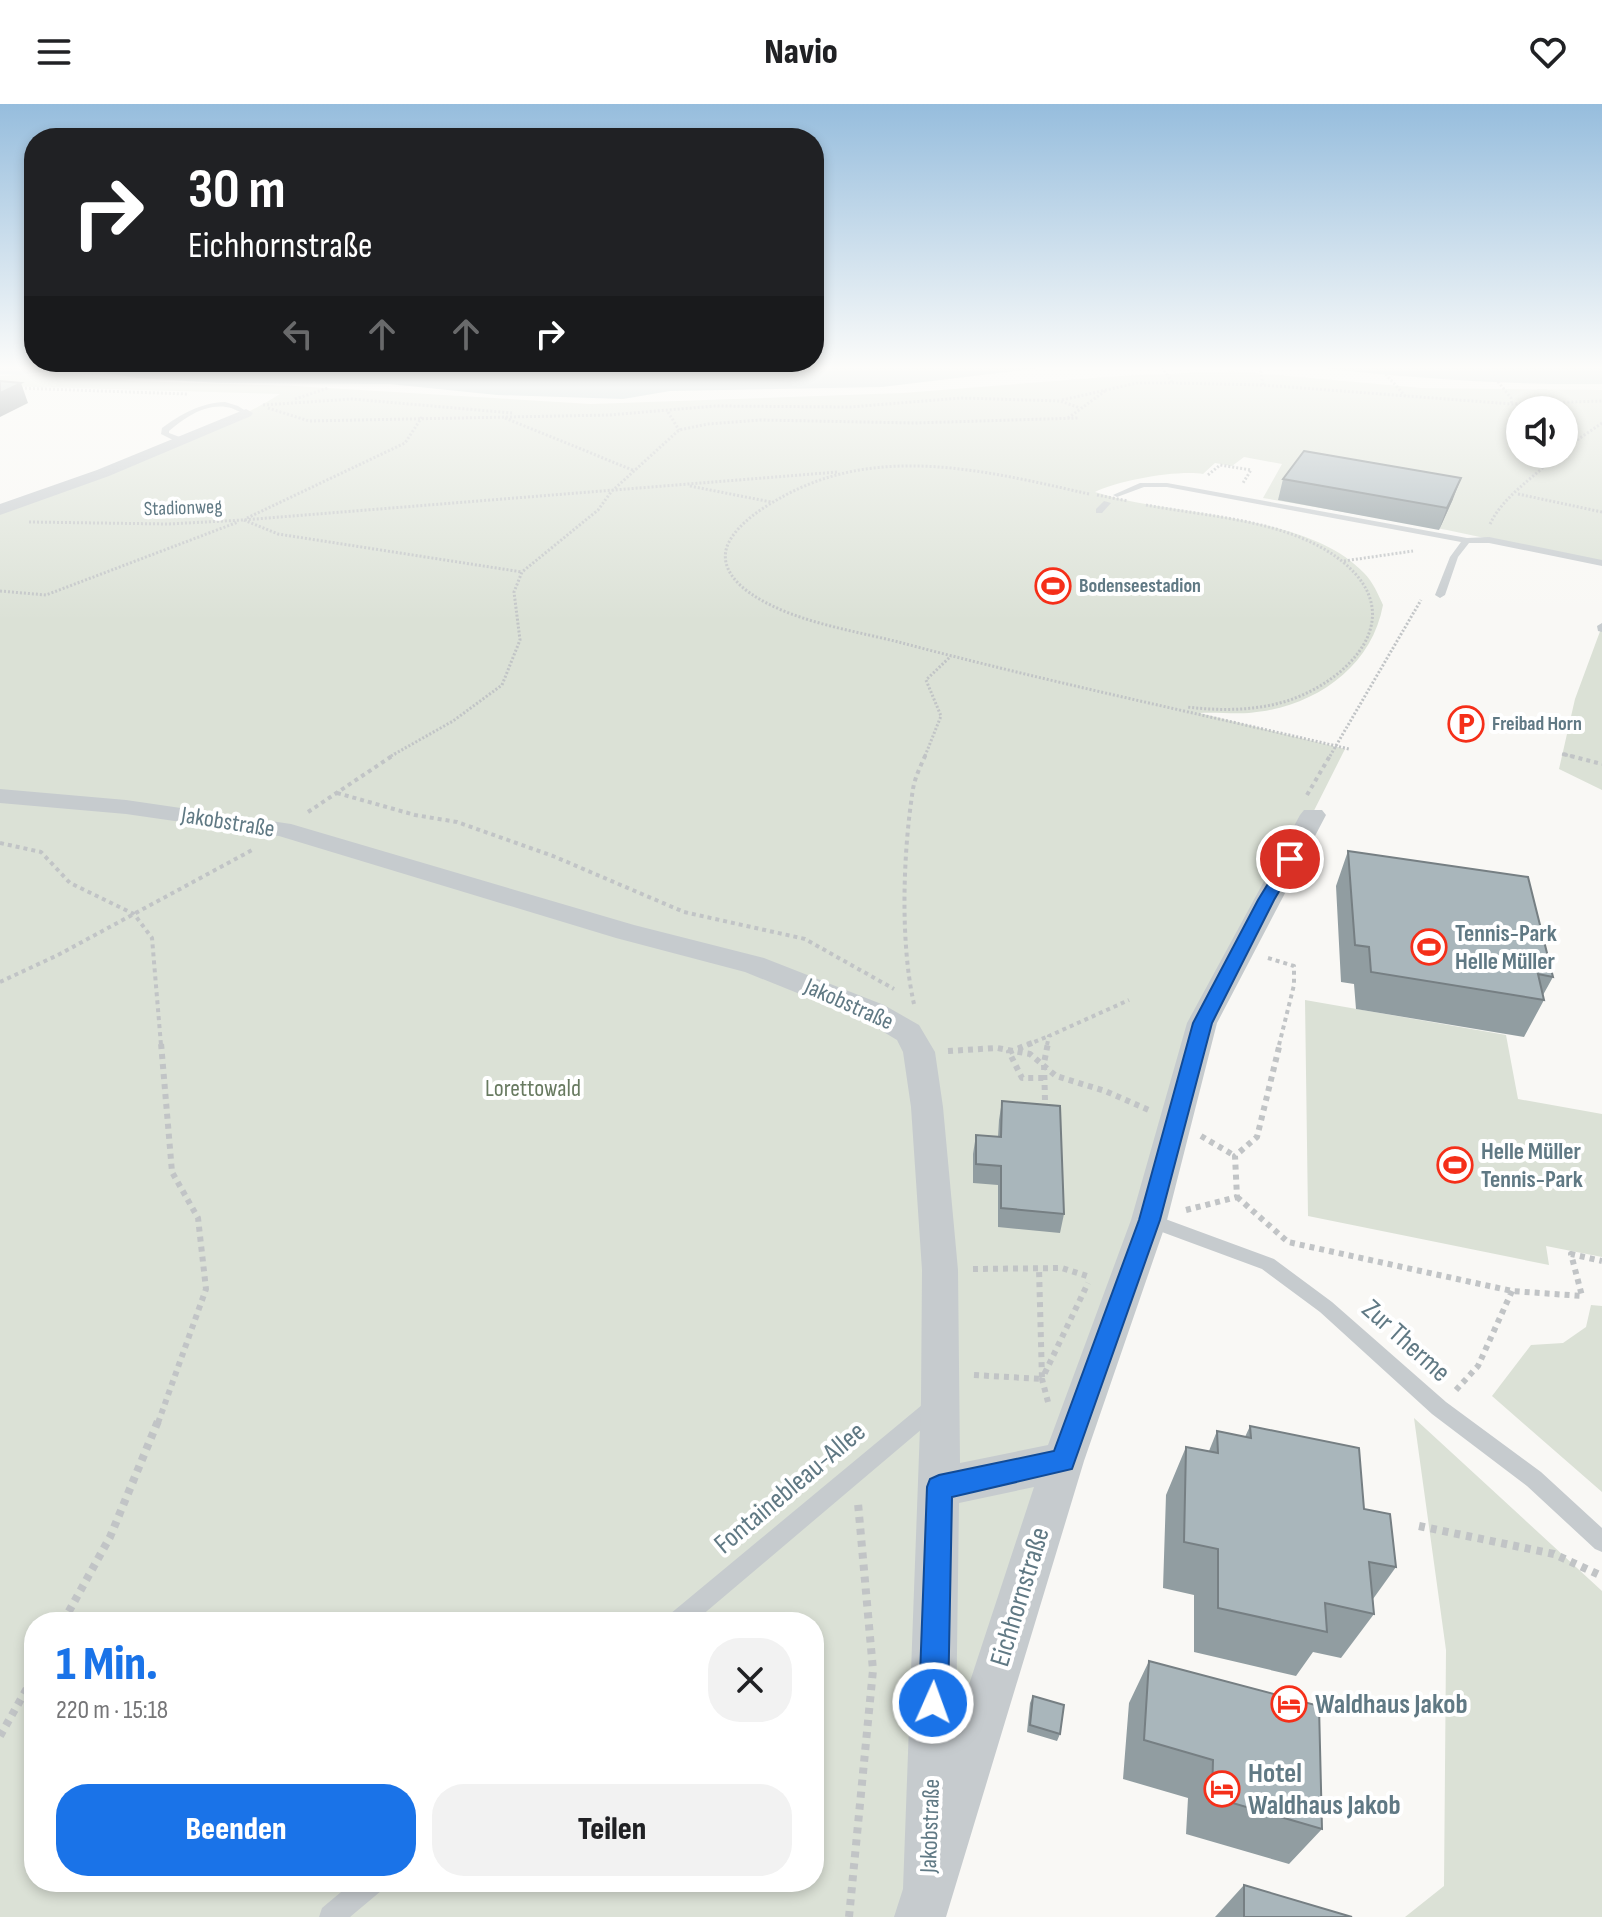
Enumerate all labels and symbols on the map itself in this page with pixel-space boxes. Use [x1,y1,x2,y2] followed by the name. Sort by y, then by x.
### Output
[143,495,223,521] street label: Stadionweg
[1034,567,1072,605] sports icon: Bodenseestadion
[1079,574,1201,598] place label: Bodenseestadion
[1447,705,1485,743] parking icon: Freibad Horn
[1492,712,1582,736] place label: Freibad Horn
[178,800,277,844] street label: Jakobstraße
[1256,825,1324,893] pin
[1455,919,1557,976] place label: Tennis-Park Helle Müller
[1410,928,1448,966] sports icon: Tennis-Park Helle Müller
[799,971,898,1036] street label: Jakobstraße
[485,1074,581,1103] park label: Lorettowald
[1481,1137,1583,1194] place label: Helle Müller Tennis-Park
[1436,1146,1474,1184] sports icon: Helle Müller Tennis-Park
[1355,1293,1457,1389] street label: Zur Therme
[708,1415,872,1561] street label: Fontainebleau-Allee
[983,1524,1057,1670] street label: Eichhornstraße
[891,1661,975,1745] position arrow
[1270,1685,1308,1723] hotel icon: Waldhaus Jakob
[1315,1688,1468,1721] place label: Waldhaus Jakob
[1248,1757,1401,1822] place label: Hotel Waldhaus Jakob
[1203,1770,1241,1808] hotel icon: Hotel Waldhaus Jakob
[914,1778,946,1875] street label: Jakobstraße

